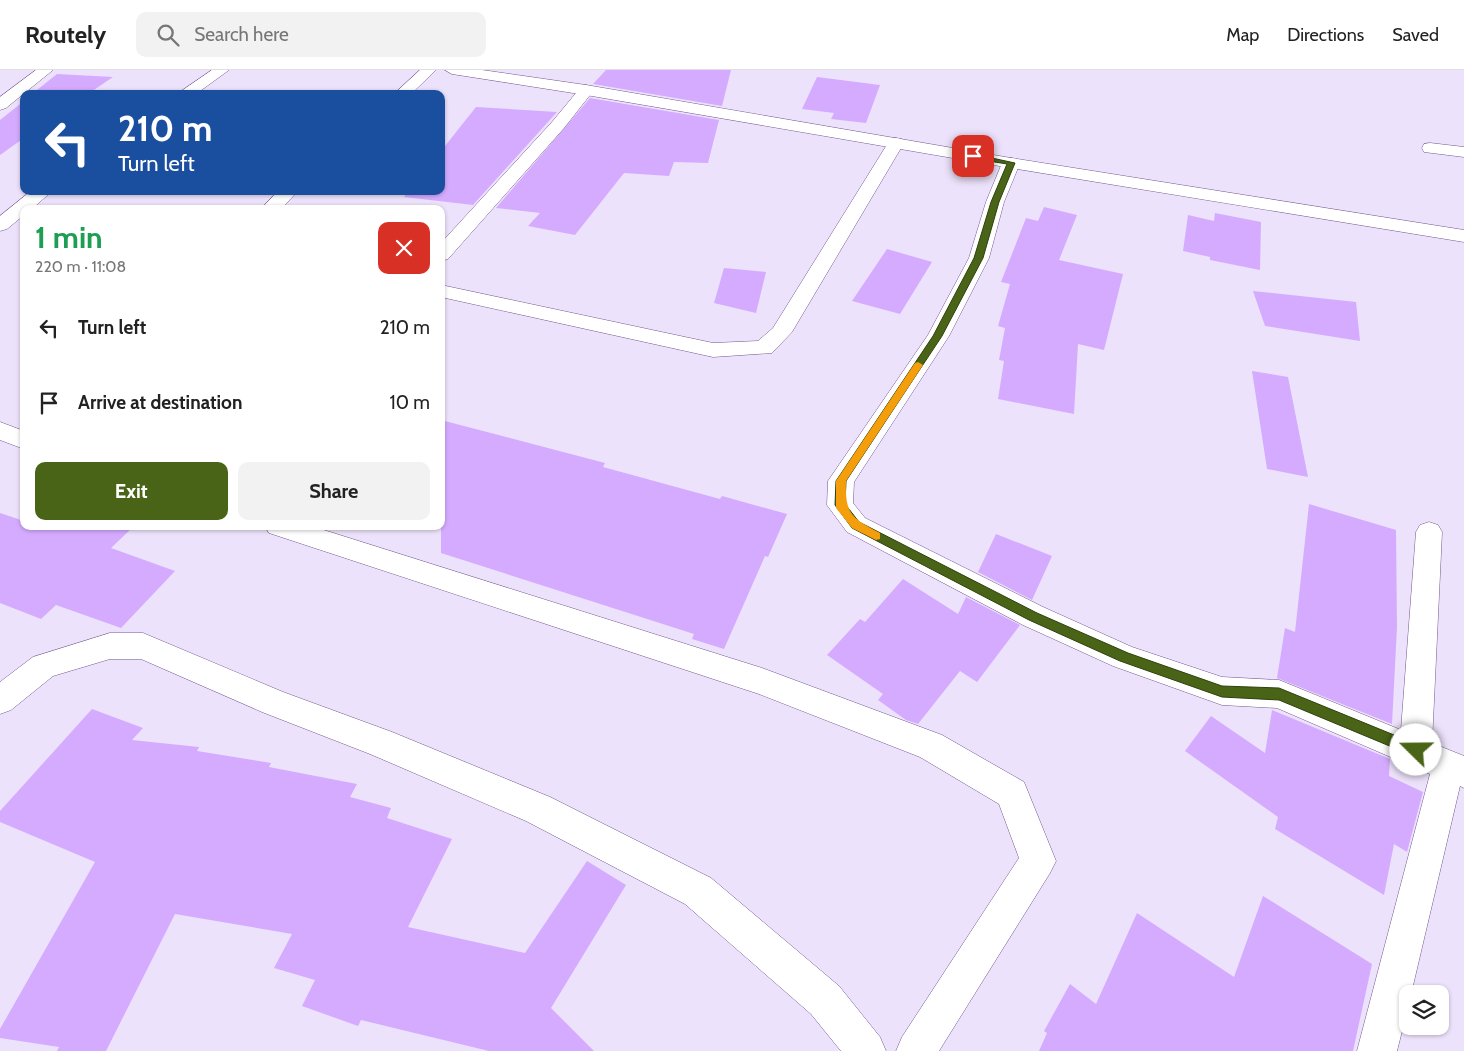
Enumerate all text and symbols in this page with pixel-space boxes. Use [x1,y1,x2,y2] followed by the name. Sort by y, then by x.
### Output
[136,12,486,57] search box
[25,20,106,49] text: Routely
[154,21,182,49] icon: search
[194,23,289,46] text: Search here
[1226,24,1259,46] text: Map
[1287,24,1364,46] text: Directions
[1392,24,1439,46] text: Saved
[118,107,212,150] text: 210 m
[35,110,100,175] icon: left
[952,135,994,177] pin
[959,142,987,170] icon: arrive
[118,150,195,177] text: Turn left
[35,219,103,256] text: 1 min
[378,222,430,274] button: close
[35,257,126,276] text: 220 m · 11:08
[35,314,63,342] icon: left
[78,316,146,339] text: Turn left
[380,316,430,339] text: 210 m
[35,389,63,417] icon: arrive
[78,391,242,414] text: Arrive at destination
[390,391,430,414] text: 10 m
[35,462,228,520] button: Exit
[238,462,430,520] button: Share
[1389,723,1441,775] position arrow
[1399,985,1449,1035] map controls
[1399,985,1449,1035] button: layers

